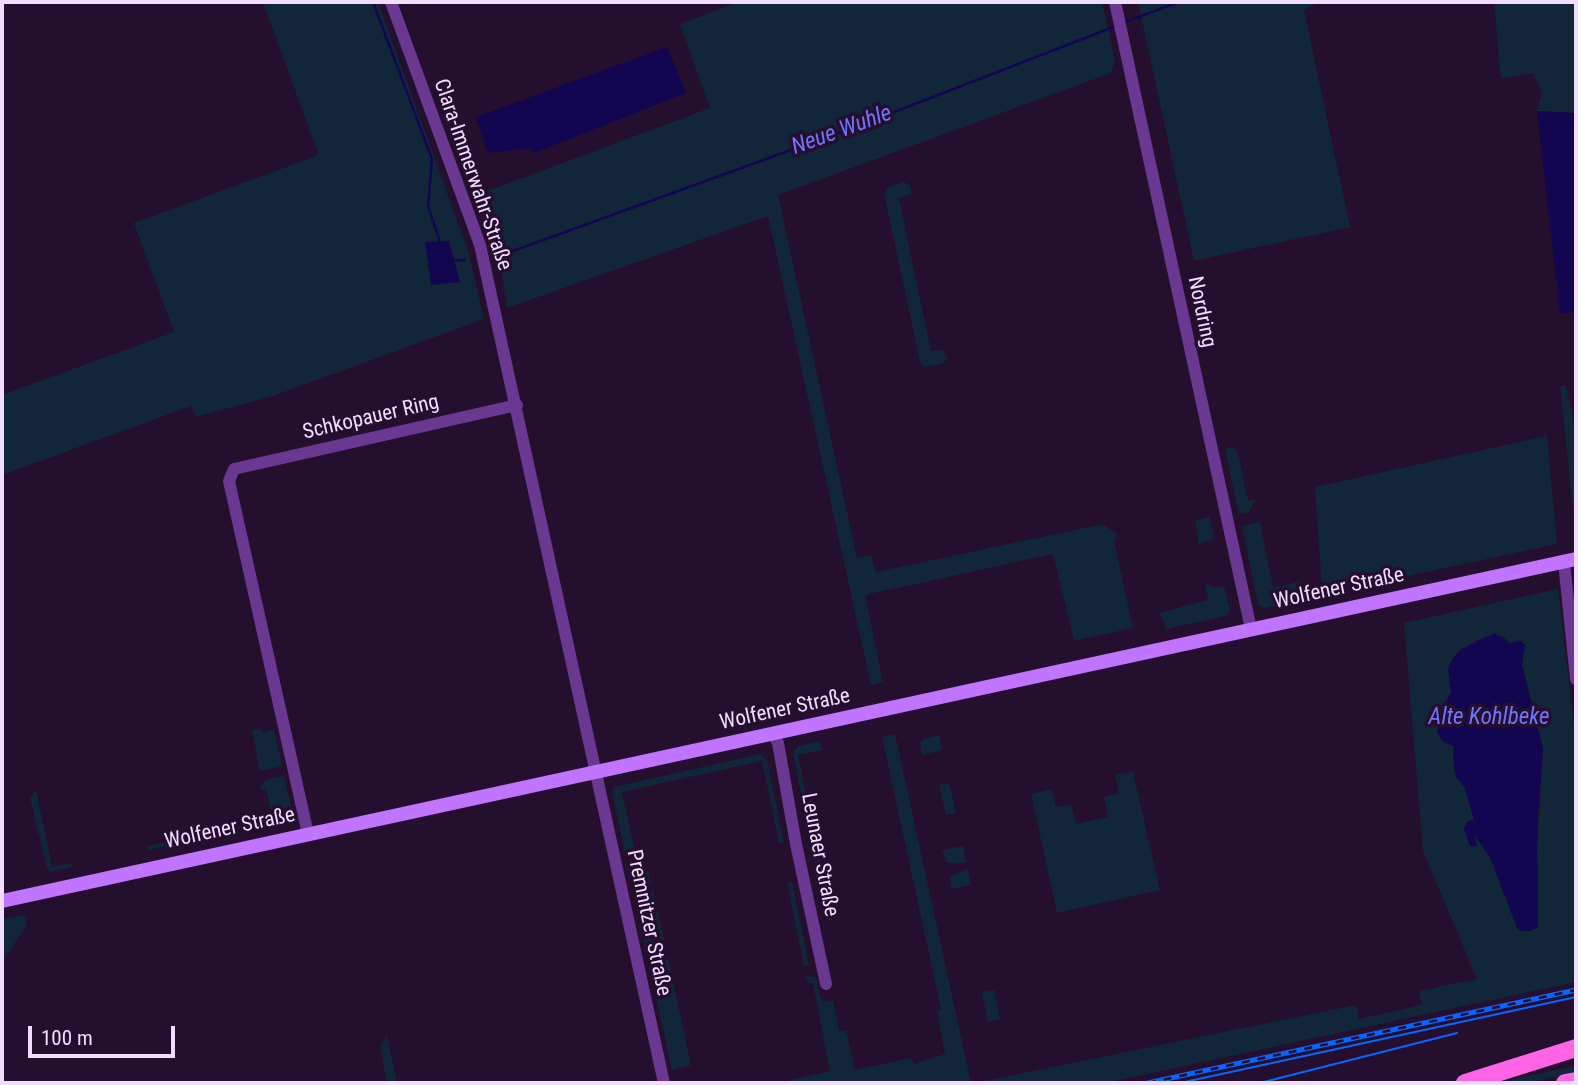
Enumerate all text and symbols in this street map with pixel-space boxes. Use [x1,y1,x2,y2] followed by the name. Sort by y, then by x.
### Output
[427,76,517,274] street label: Clara-Immerwahr-Straße
[788,100,896,162] water label: Neue Wuhle
[1181,274,1221,350] street label: Nordring
[301,390,441,446] street label: Schkopauer Ring
[1272,563,1406,615] street label: Wolfener Straße
[718,684,852,736] street label: Wolfener Straße
[1429,704,1549,732] water label: Alte Kohlbeke
[795,791,843,919] street label: Leunaer Straße
[163,803,297,855] street label: Wolfener Straße
[620,848,676,998] street label: Premnitzer Straße
[32,1012,178,1056] scale bar
[41,1026,93,1050] text: 100 m

